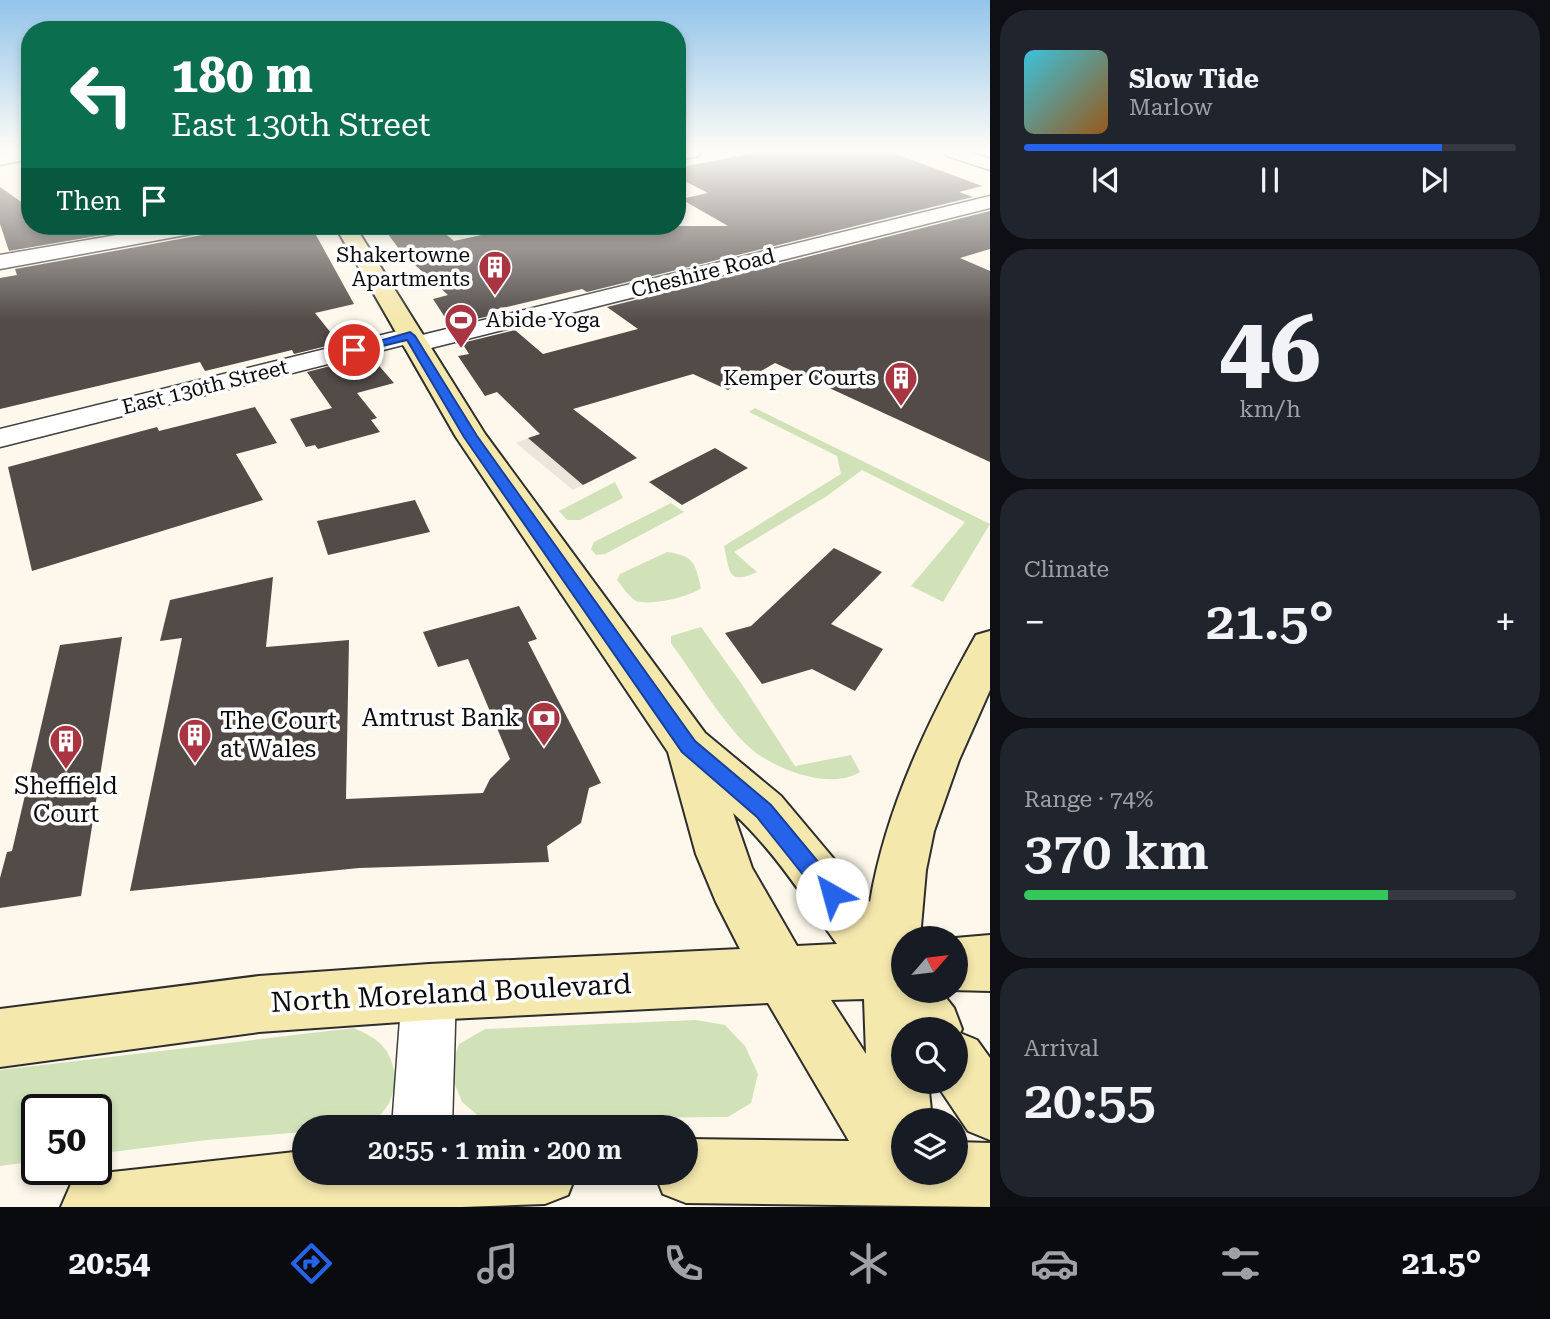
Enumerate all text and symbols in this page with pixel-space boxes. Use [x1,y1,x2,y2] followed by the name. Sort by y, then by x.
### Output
[171,47,313,104] text: 180 m
[56,49,147,140] icon: left
[1129,64,1259,94] text: Slow Tide
[1129,94,1212,121] text: Marlow
[171,106,431,144] text: East 130th Street
[1087,161,1125,199] icon: previous
[1251,161,1289,199] icon: pause
[1415,161,1453,199] icon: next
[135,182,173,220] icon: arrive
[56,186,121,216] text: Then
[336,243,470,291] place label: Shakertowne Apartments
[629,243,778,302] street label: Cheshire Road
[476,248,514,297] building icon: Shakertowne Apartments
[1219,297,1321,403] text: 46
[442,301,480,350] sports icon: Abide Yoga
[486,308,601,332] place label: Abide Yoga
[324,320,384,380] pin
[335,331,373,369] icon: arrive
[119,355,291,419] street label: East 130th Street
[882,359,920,408] building icon: Kemper Courts
[723,366,876,390] place label: Kemper Courts
[1239,396,1301,423] text: km/h
[1024,556,1109,583] text: Climate
[1206,591,1334,652] text: 21.5°
[1024,600,1045,644] text: −
[1495,600,1516,644] text: +
[525,699,563,748] bank icon: Amtrust Bank
[362,704,520,732] place label: Amtrust Bank
[220,707,337,763] place label: The Court at Wales
[176,716,214,765] building icon: The Court at Wales
[47,722,85,771] building icon: Sheffield Court
[14,772,118,828] place label: Sheffield Court
[1024,786,1153,813] text: Range · 74%
[1024,821,1209,882] text: 370 km
[795,857,869,931] position arrow
[891,926,968,1003] north arrow
[891,926,968,1185] map controls
[270,967,632,1019] street label: North Moreland Boulevard
[891,1017,968,1094] button: search
[1024,1035,1099,1062] text: Arrival
[1024,1070,1156,1131] text: 20:55
[21,1094,112,1185] speed limit sign: 50
[891,1108,968,1185] button: layers
[368,1135,622,1165] text: 20:55 · 1 min · 200 m
[287,1239,336,1288] icon: directions
[473,1239,522,1288] icon: music
[659,1239,708,1288] icon: phone
[844,1239,893,1288] icon: climate
[1030,1239,1079,1288] icon: car
[1216,1239,1265,1288] icon: filters
[68,1244,150,1282] text: 20:54
[1402,1244,1482,1282] text: 21.5°

